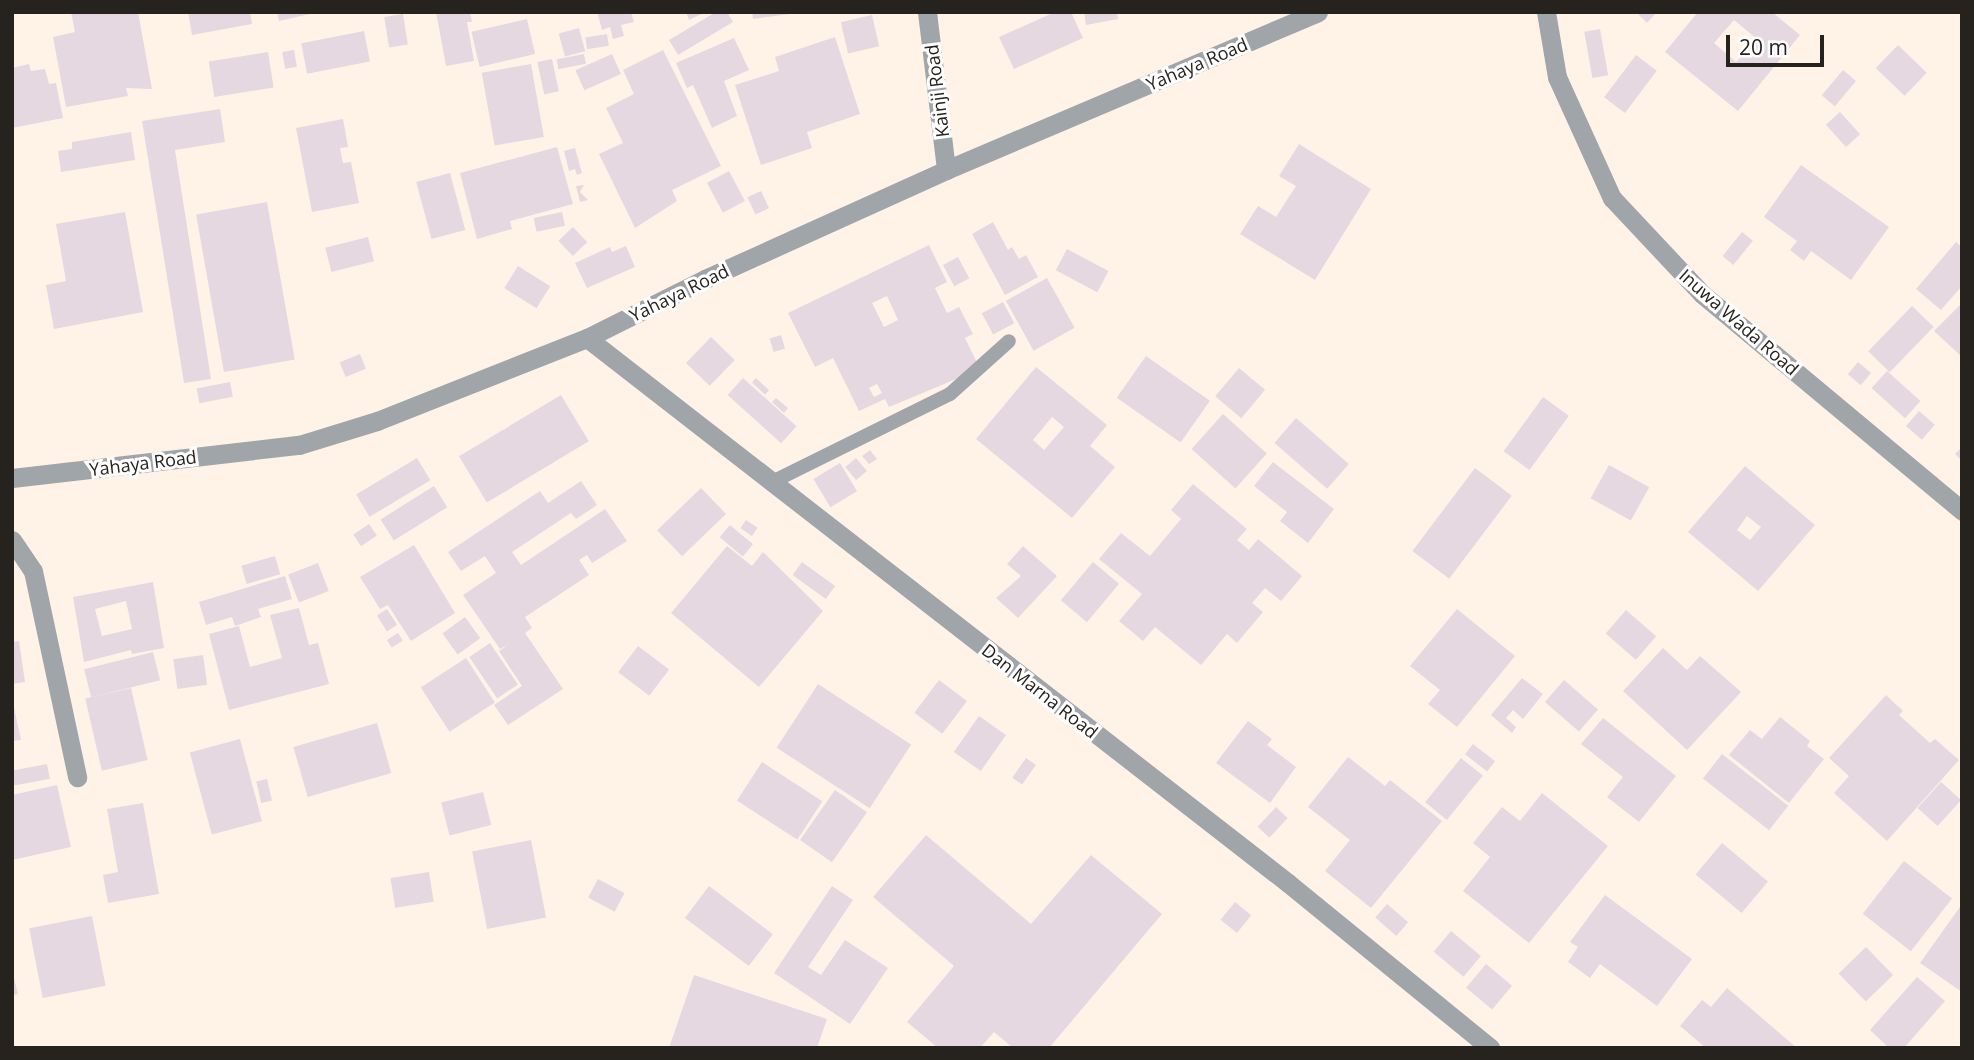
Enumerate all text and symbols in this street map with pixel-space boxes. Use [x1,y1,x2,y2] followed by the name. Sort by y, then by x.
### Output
[1729,21,1827,65] scale bar
[1143,33,1251,95] street label: Yahaya Road
[1739,33,1788,61] text: 20 m
[921,43,953,139] street label: Kainji Road
[626,260,732,326] street label: Yahaya Road
[1675,264,1803,380] street label: Inuwa Wada Road
[88,446,198,480] street label: Yahaya Road
[978,639,1102,743] street label: Dan Marna Road

